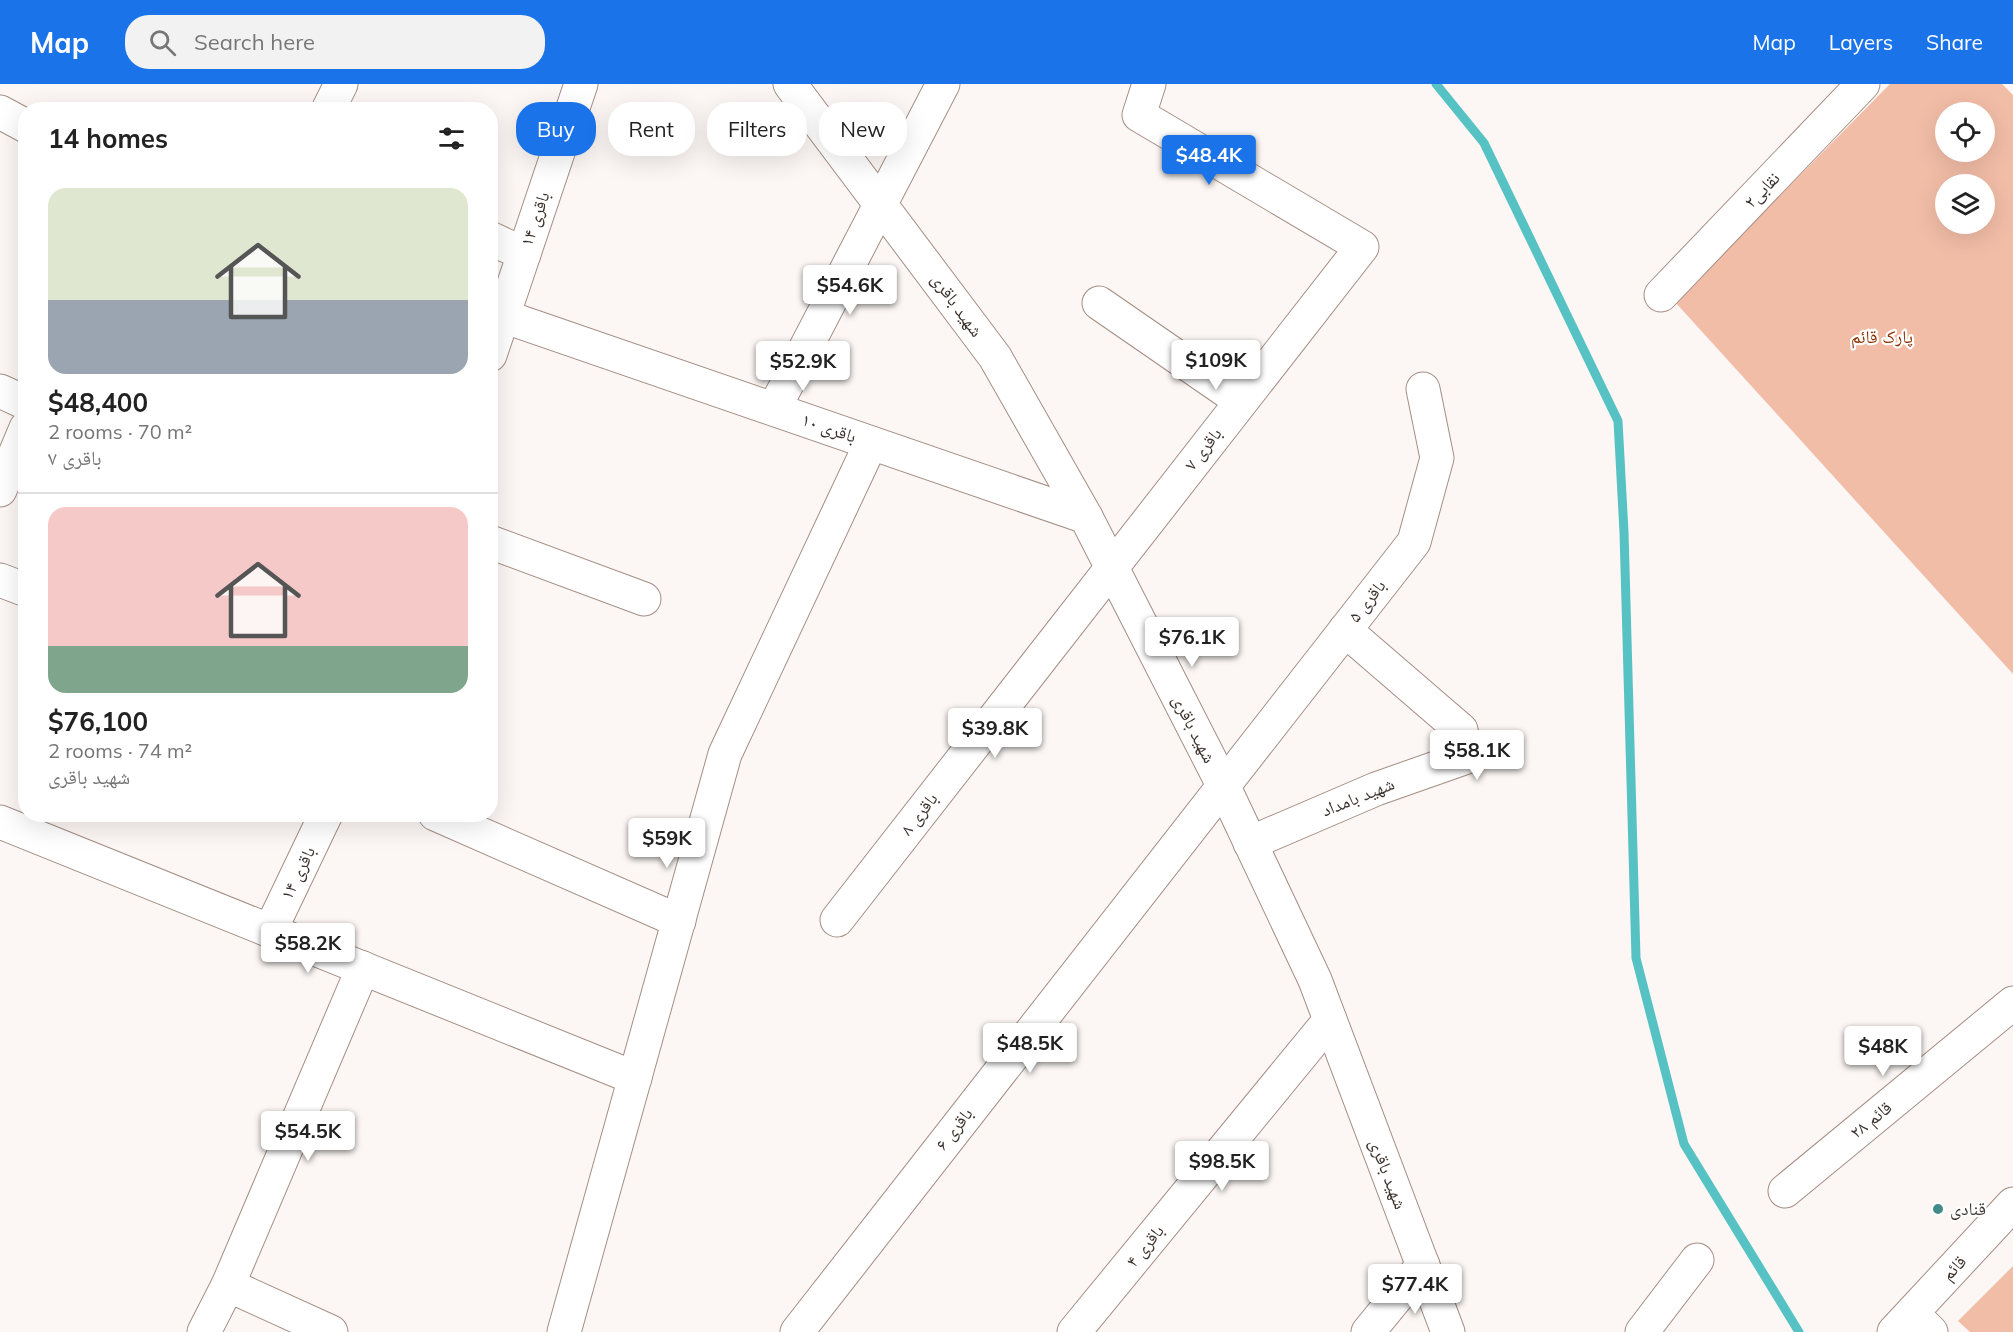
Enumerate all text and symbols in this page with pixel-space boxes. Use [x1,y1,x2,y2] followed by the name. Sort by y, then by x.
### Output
[125,15,545,69] search box
[30,25,89,60] text: Map
[146,26,179,59] icon: search
[194,28,315,56] text: Search here
[1753,29,1796,55] text: Map
[1829,29,1893,55] text: Layers
[1926,29,1983,55] text: Share
[516,102,596,156] chip: Buy
[608,102,695,156] chip: Rent
[707,102,807,156] chip: Filters
[819,102,907,156] chip: New
[1935,102,1995,234] map controls
[1935,102,1995,162] button: locate
[48,122,168,155] text: 14 homes
[435,122,468,155] icon: filters
[1160,135,1258,186] pin: $48.4K
[1176,142,1242,167] text: $48.4K
[1739,167,1784,213] street label: نقابی۲
[1935,174,1995,234] button: layers
[514,188,555,249] street label: باقری ۱۴
[204,227,312,335] icon: home
[801,265,899,316] pin: $54.6K
[926,268,988,341] street label: شهید باقری
[817,272,883,297] text: $54.6K
[1851,325,1913,349] park label: پارک قائم
[1174,340,1258,391] pin: $109K
[754,341,852,392] pin: $52.9K
[1185,347,1247,372] text: $109K
[770,348,836,373] text: $52.9K
[48,386,148,419] text: $48,400
[799,407,860,448] street label: باقری ۱۰
[48,419,192,444] text: 2 rooms · 70 m²
[1179,423,1227,475] street label: باقری ۷
[48,445,102,470] text: باقری ۷
[204,546,312,654] icon: home
[1343,575,1391,627] street label: باقری ۵
[1143,617,1241,668] pin: $76.1K
[1159,624,1225,649] text: $76.1K
[1167,691,1221,767] street label: شهید باقری
[48,705,148,738] text: $76,100
[946,708,1044,759] pin: $39.8K
[962,715,1028,740] text: $39.8K
[1428,730,1526,781] pin: $58.1K
[1444,737,1510,762] text: $58.1K
[48,738,192,763] text: 2 rooms · 74 m²
[48,764,130,789] text: شهید باقری
[1318,772,1398,822] street label: شهید بامداد
[895,788,943,840] street label: باقری ۸
[631,818,703,869] pin: $59K
[642,825,692,850] text: $59K
[275,842,320,903] street label: باقری ۱۴
[259,923,357,974] pin: $58.2K
[275,930,341,955] text: $58.2K
[981,1023,1079,1074] pin: $48.5K
[1847,1026,1919,1077] pin: $48K
[997,1030,1063,1055] text: $48.5K
[1858,1033,1908,1058] text: $48K
[1845,1096,1897,1144] street label: قائم ۲۸
[930,1103,978,1155] street label: باقری ۶
[259,1111,357,1162] pin: $54.5K
[275,1118,341,1143] text: $54.5K
[1364,1135,1412,1212] street label: شهید باقری
[1173,1141,1271,1192] pin: $98.5K
[1189,1148,1255,1173] text: $98.5K
[1950,1197,1986,1220] place label: قنادی
[1931,1202,1945,1216] marker: قنادی
[1120,1220,1169,1272] street label: باقری ۴
[1936,1250,1972,1286] street label: قائم
[1366,1264,1464,1315] pin: $77.4K
[1382,1271,1448,1296] text: $77.4K

